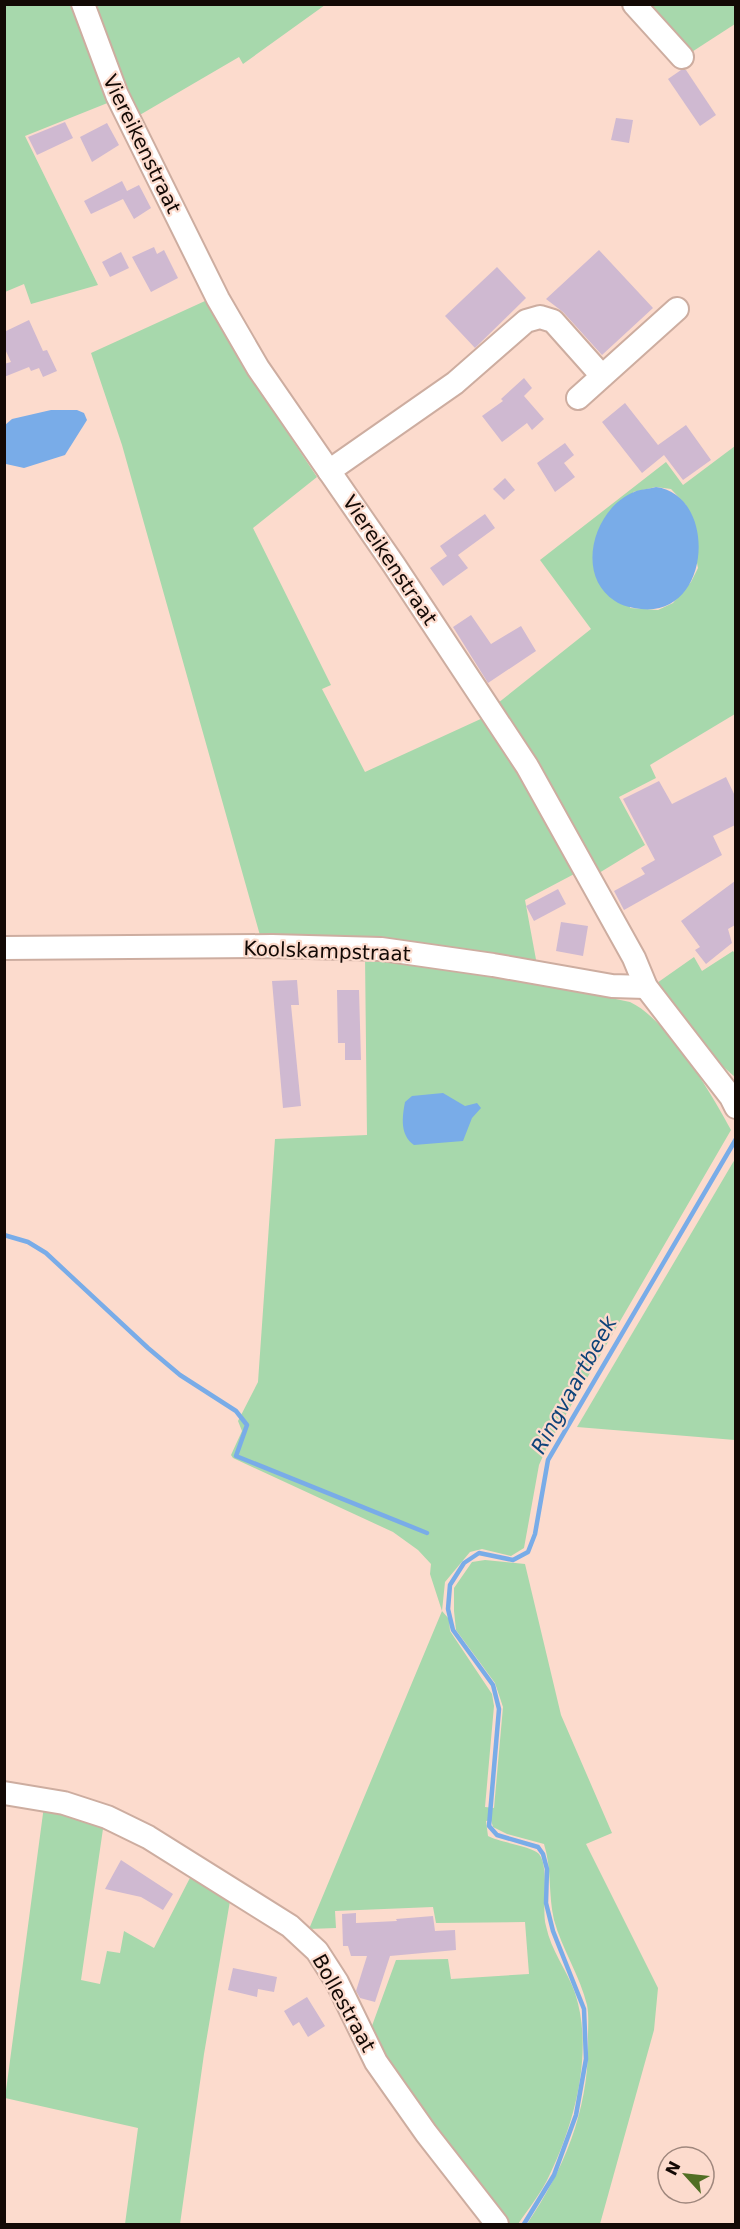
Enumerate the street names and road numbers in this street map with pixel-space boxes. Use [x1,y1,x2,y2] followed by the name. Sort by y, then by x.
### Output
[98,71,186,217] street label: Viereikenstraat
[338,491,442,630] street label: Viereikenstraat
[243,936,411,966] street label: Koolskampstraat
[307,1950,381,2056] street label: Bollestraat

